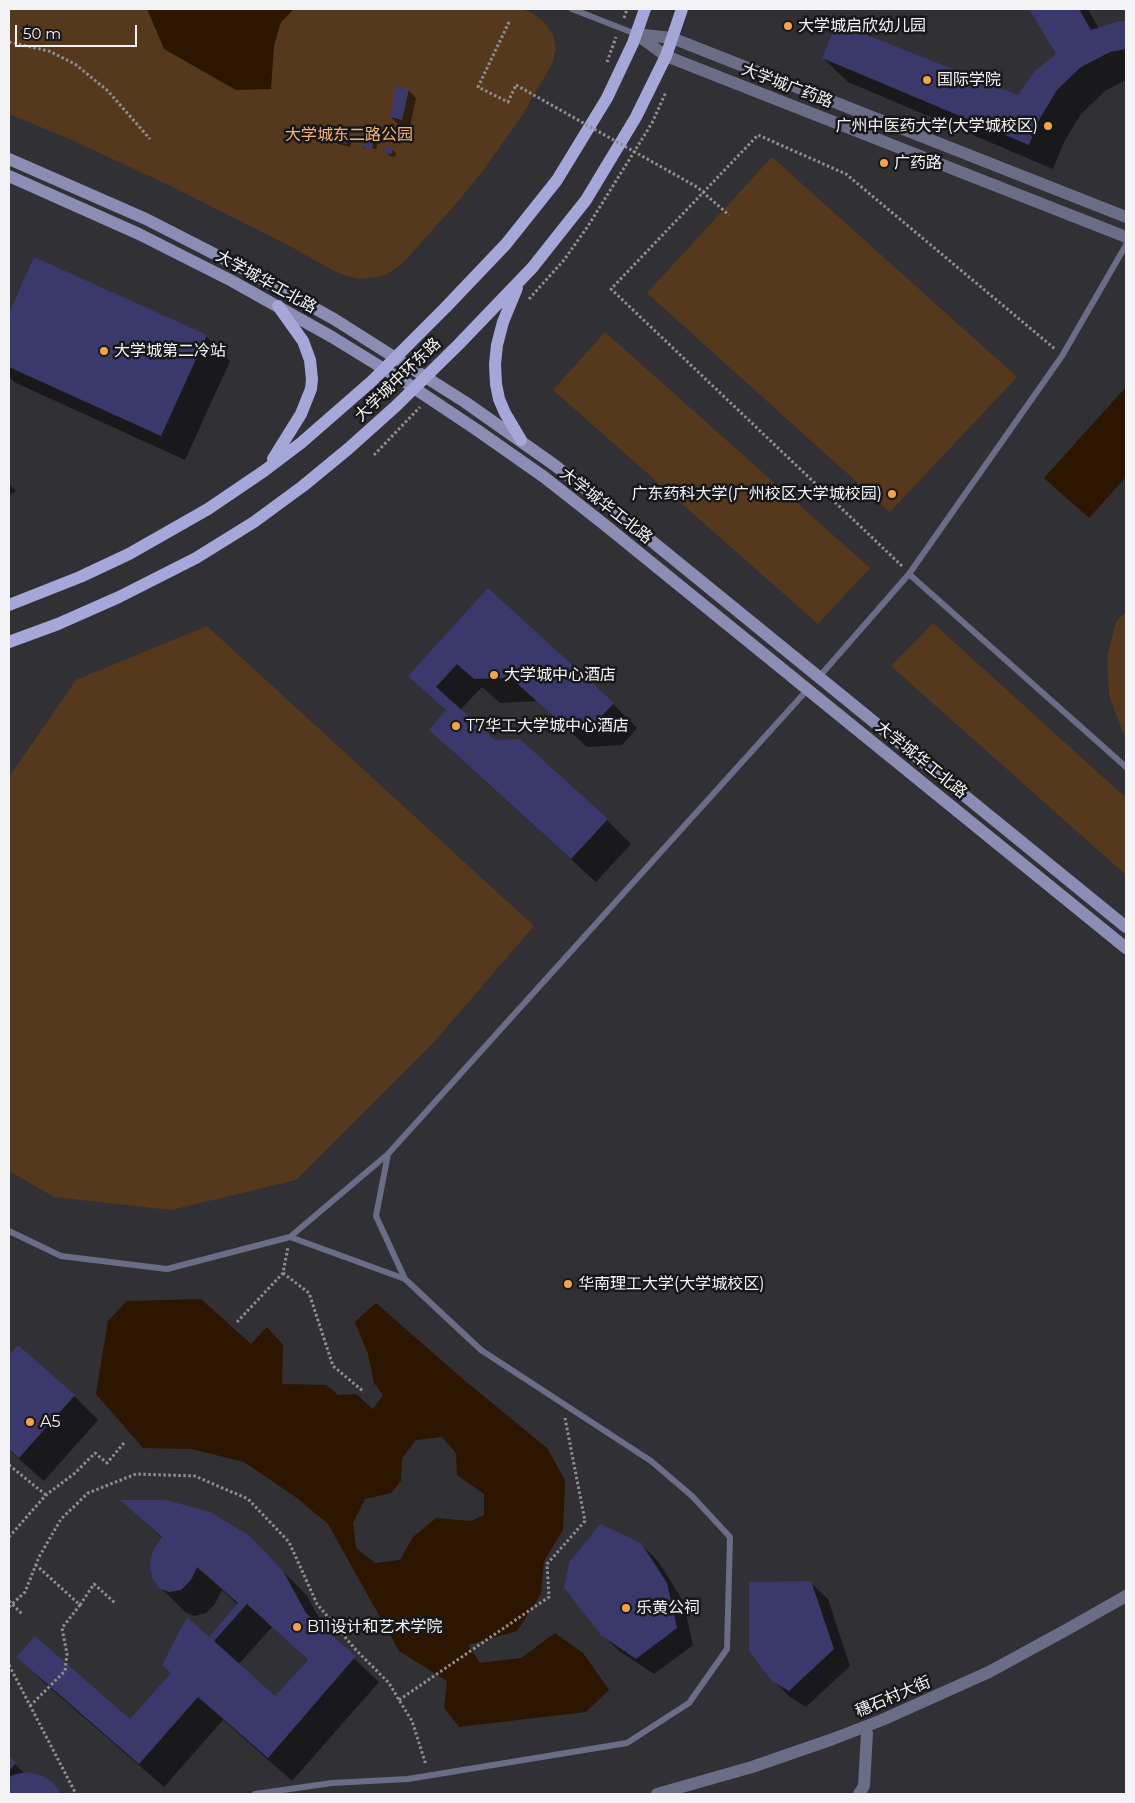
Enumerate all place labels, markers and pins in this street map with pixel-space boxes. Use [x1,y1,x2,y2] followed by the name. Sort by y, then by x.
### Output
[798,16,926,36] place label: 大学城启欣幼儿园
[782,20,794,32] marker: 大学城启欣幼儿园
[937,70,1001,90] place label: 国际学院
[921,74,933,86] marker: 国际学院
[835,116,1038,136] place label: 广州中医药大学(大学城校区)
[1042,120,1054,132] marker: 广州中医药大学(大学城校区)
[894,153,942,173] place label: 广药路
[878,157,890,169] marker: 广药路
[114,341,226,361] place label: 大学城第二冷站
[98,345,110,357] marker: 大学城第二冷站
[631,484,882,504] place label: 广东药科大学(广州校区大学城校园)
[886,488,898,500] marker: 广东药科大学(广州校区大学城校园)
[504,665,616,685] place label: 大学城中心酒店
[488,669,500,681] marker: 大学城中心酒店
[466,716,629,736] place label: T7华工大学城中心酒店
[450,720,462,732] marker: T7华工大学城中心酒店
[578,1274,765,1294] place label: 华南理工大学(大学城校区)
[562,1278,574,1290] marker: 华南理工大学(大学城校区)
[40,1412,61,1432] place label: A5
[24,1416,36,1428] marker: A5
[636,1598,700,1618] place label: 乐黄公祠
[620,1602,632,1614] marker: 乐黄公祠
[307,1617,443,1637] place label: B11设计和艺术学院
[291,1621,303,1633] marker: B11设计和艺术学院

